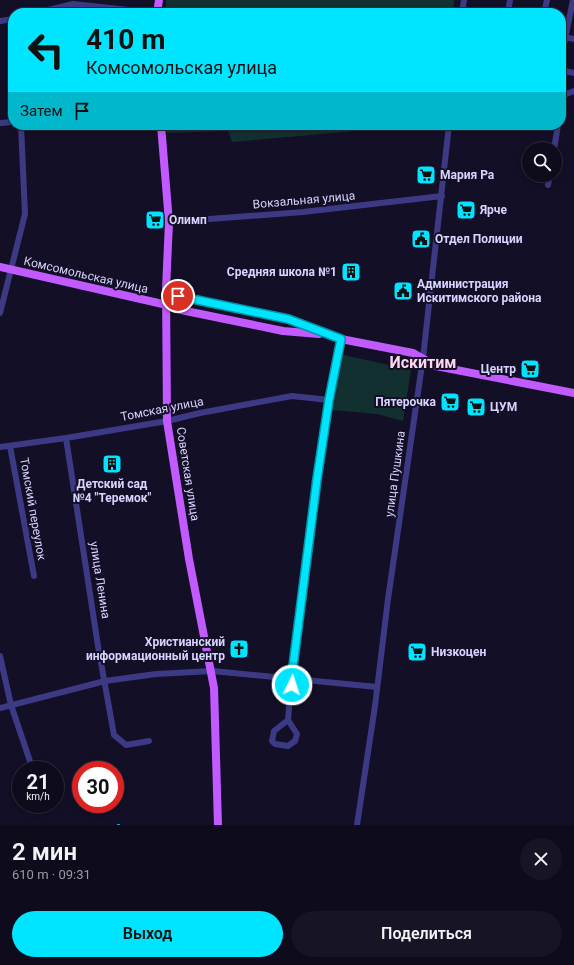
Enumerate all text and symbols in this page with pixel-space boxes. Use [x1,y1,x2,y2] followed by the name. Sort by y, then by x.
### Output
[86,23,165,56] text: 410 m
[20,24,72,76] icon: left
[86,57,277,78] text: Комсомольская улица
[71,100,93,122] icon: arrive
[20,102,63,120] text: Затем
[522,142,562,182] map controls
[522,142,562,182] button: search
[415,164,437,186] supermarket icon: Мария Ра
[440,168,495,182] place label: Мария Ра
[252,189,356,211] street label: Вокзальная улица
[455,199,477,221] supermarket icon: Ярче
[479,203,508,217] place label: Ярче
[144,209,166,231] supermarket icon: Олимп
[169,213,207,227] place label: Олимп
[410,228,432,250] public building icon: Отдел Полиции
[435,232,523,246] place label: Отдел Полиции
[22,254,150,296] street label: Комсомольская улица
[340,261,362,283] building icon: Средняя школа №1
[227,265,337,279] place label: Средняя школа №1
[417,277,542,305] place label: Администрация Искитимского района
[161,279,195,313] pin
[392,280,414,302] public building icon: Администрация Искитимского района
[167,285,189,307] icon: arrive
[390,353,456,372] district label: Искитим
[519,358,541,380] supermarket icon: Центр
[481,362,516,376] place label: Центр
[439,391,461,413] supermarket icon: Пятерочка
[119,394,205,424] street label: Томская улица
[375,395,437,409] place label: Пятерочка
[465,396,487,418] supermarket icon: ЦУМ
[490,400,517,414] place label: ЦУМ
[174,426,202,522] street label: Советская улица
[382,430,408,518] street label: улица Пушкина
[101,453,123,475] building icon: Детский сад №4 "Теремок"
[17,457,49,562] street label: Томский переулок
[73,477,152,505] place label: Детский сад №4 "Теремок"
[87,540,113,620] street label: улица Ленина
[86,635,225,663] place label: Христианский информационный центр
[228,638,250,660] church icon: Христианский информационный центр
[406,641,428,663] supermarket icon: Низкоцен
[431,645,486,659] place label: Низкоцен
[271,664,313,706] position arrow
[72,761,124,813] speed limit sign: 30
[27,770,49,794] text: 21
[26,791,50,802] text: km/h
[12,838,77,866] text: 2 мин
[520,838,562,880] button: close
[12,867,91,882] text: 610 m · 09:31
[12,911,283,957] button: Выход
[291,911,562,957] button: Поделиться

